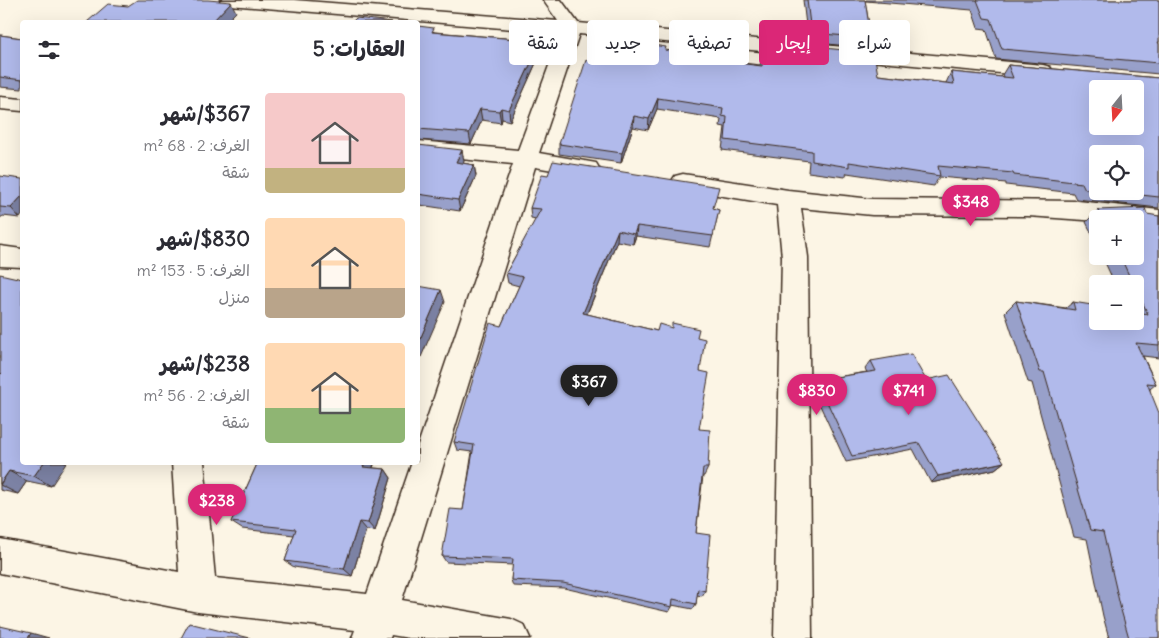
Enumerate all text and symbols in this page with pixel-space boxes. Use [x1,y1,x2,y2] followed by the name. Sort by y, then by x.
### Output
[509,20,577,65] chip: شقة
[587,20,659,65] chip: جديد
[669,20,749,65] chip: تصفية
[759,20,829,65] chip: إيجار
[839,20,910,65] chip: شراء
[313,35,405,62] text: العقارات: 5
[35,36,63,64] icon: filters
[1089,80,1144,135] north arrow
[1089,80,1144,330] map controls
[161,100,250,127] text: $367/شهر
[305,113,365,173] icon: home
[143,135,250,155] text: الغرف: 2 · 68 m²
[1089,145,1144,200] button: locate
[222,162,250,182] text: شقة
[941,184,1001,227] pin: $348
[953,191,989,211] text: $348
[1089,210,1144,265] button: +
[158,225,250,252] text: $830/شهر
[305,238,365,298] icon: home
[137,260,250,280] text: الغرف: 5 · 153 m²
[1089,275,1144,330] button: −
[218,287,250,307] text: منزل
[160,350,250,377] text: $238/شهر
[305,363,365,423] icon: home
[559,364,619,407] pin: $367
[571,371,607,391] text: $367
[787,374,847,416] pin: $830
[879,374,939,416] pin: $741
[798,380,836,400] text: $830
[893,380,925,400] text: $741
[143,385,250,405] text: الغرف: 2 · 56 m²
[222,412,250,432] text: شقة
[187,484,247,526] pin: $238
[199,490,235,510] text: $238

